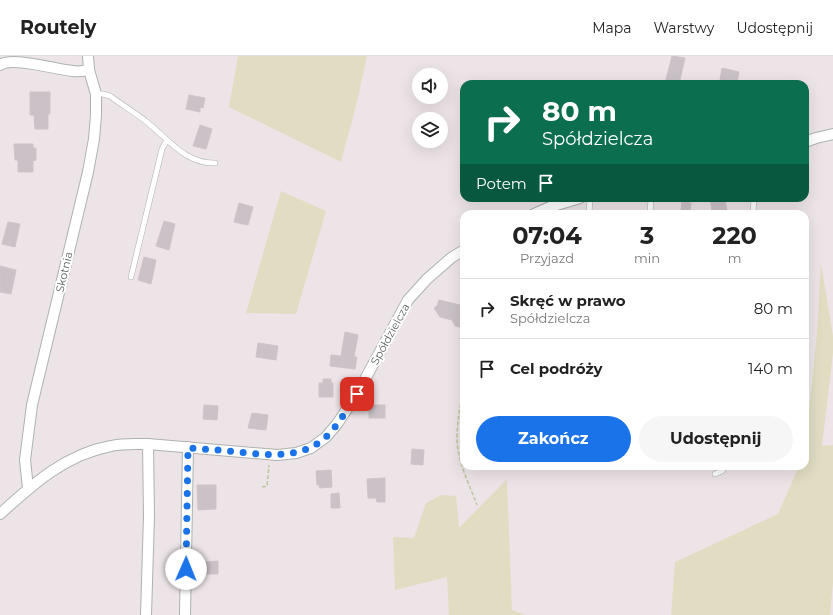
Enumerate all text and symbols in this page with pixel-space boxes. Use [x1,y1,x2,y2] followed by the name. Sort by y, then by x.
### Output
[20,16,96,39] text: Routely
[592,19,632,37] text: Mapa
[654,19,714,37] text: Warstwy
[736,19,813,37] text: Udostępnij
[412,68,448,148] map controls
[412,68,448,104] button: sound
[542,94,617,128] text: 80 m
[476,96,528,148] icon: right
[412,112,448,148] button: layers
[542,128,653,150] text: Spółdzielcza
[535,172,557,194] icon: arrive
[476,174,527,193] text: Potem
[512,221,582,250] text: 07:04
[640,221,654,250] text: 3
[712,221,757,250] text: 220
[53,250,75,294] street label: Skotnia
[520,250,574,266] text: Przyjazd
[634,250,660,266] text: min
[728,250,741,266] text: m
[510,291,626,310] text: Skręć w prawo
[476,298,498,320] icon: right
[754,299,793,318] text: 80 m
[367,301,413,367] street label: Spółdzielcza
[510,310,590,326] text: Spółdzielcza
[476,358,498,380] icon: arrive
[510,359,602,378] text: Cel podróży
[748,359,793,378] text: 140 m
[340,377,374,411] pin
[346,383,368,405] icon: arrive
[476,416,631,462] button: Zakończ
[639,416,793,462] button: Udostępnij
[165,548,207,590] position arrow

